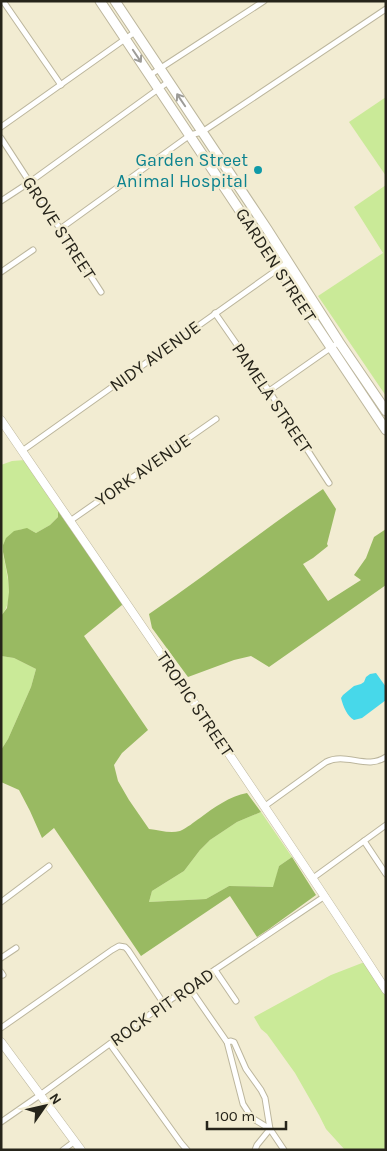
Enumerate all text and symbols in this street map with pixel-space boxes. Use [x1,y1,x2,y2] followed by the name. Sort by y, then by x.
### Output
[132,49,142,63] one-way arrow
[176,93,186,107] one-way arrow
[116,149,248,192] place label: Garden Street Animal Hospital
[252,164,264,176] marker: Garden Street Animal Hospital
[17,172,101,284] street label: GROVE STREET
[231,204,321,326] street label: GARDEN STREET
[105,316,205,396] street label: NIDY AVENUE
[227,339,317,457] street label: PAMELA STREET
[91,429,195,511] street label: YORK AVENUE
[152,647,238,761] street label: TROPIC STREET
[106,963,218,1051] street label: ROCK PIT ROAD
[20,1081,70,1131] north arrow
[46,1090,65,1108] text: N
[207,1098,286,1130] scale bar
[215,1107,255,1125] text: 100 m

